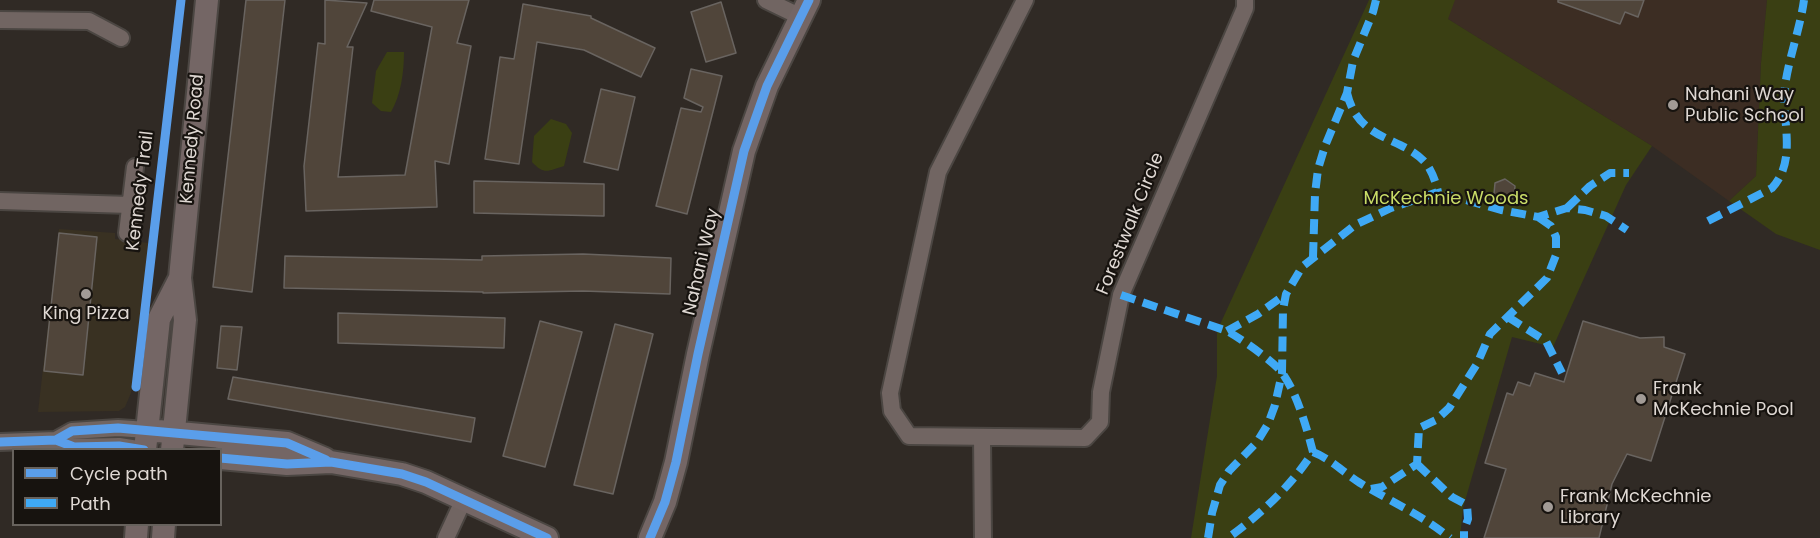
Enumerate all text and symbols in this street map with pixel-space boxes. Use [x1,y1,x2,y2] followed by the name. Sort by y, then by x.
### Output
[177,73,209,205] street label: Kennedy Road
[1685,84,1804,127] place label: Nahani Way Public School
[1666,98,1680,112] marker: Nahani Way Public School
[123,130,159,252] street label: Kennedy Trail
[1093,150,1169,298] street label: Forestwalk Circle
[1364,188,1528,210] park label: McKechnie Woods
[679,206,725,318] street label: Nahani Way
[79,287,93,301] marker: King Pizza
[42,303,130,325] place label: King Pizza
[1653,378,1794,420] place label: Frank McKechnie Pool
[1634,392,1648,406] marker: Frank McKechnie Pool
[12,448,222,526] legend
[70,461,168,486] text: Cycle path
[1560,486,1711,528] place label: Frank McKechnie Library
[70,491,111,516] text: Path
[1541,500,1555,514] marker: Frank McKechnie Library

